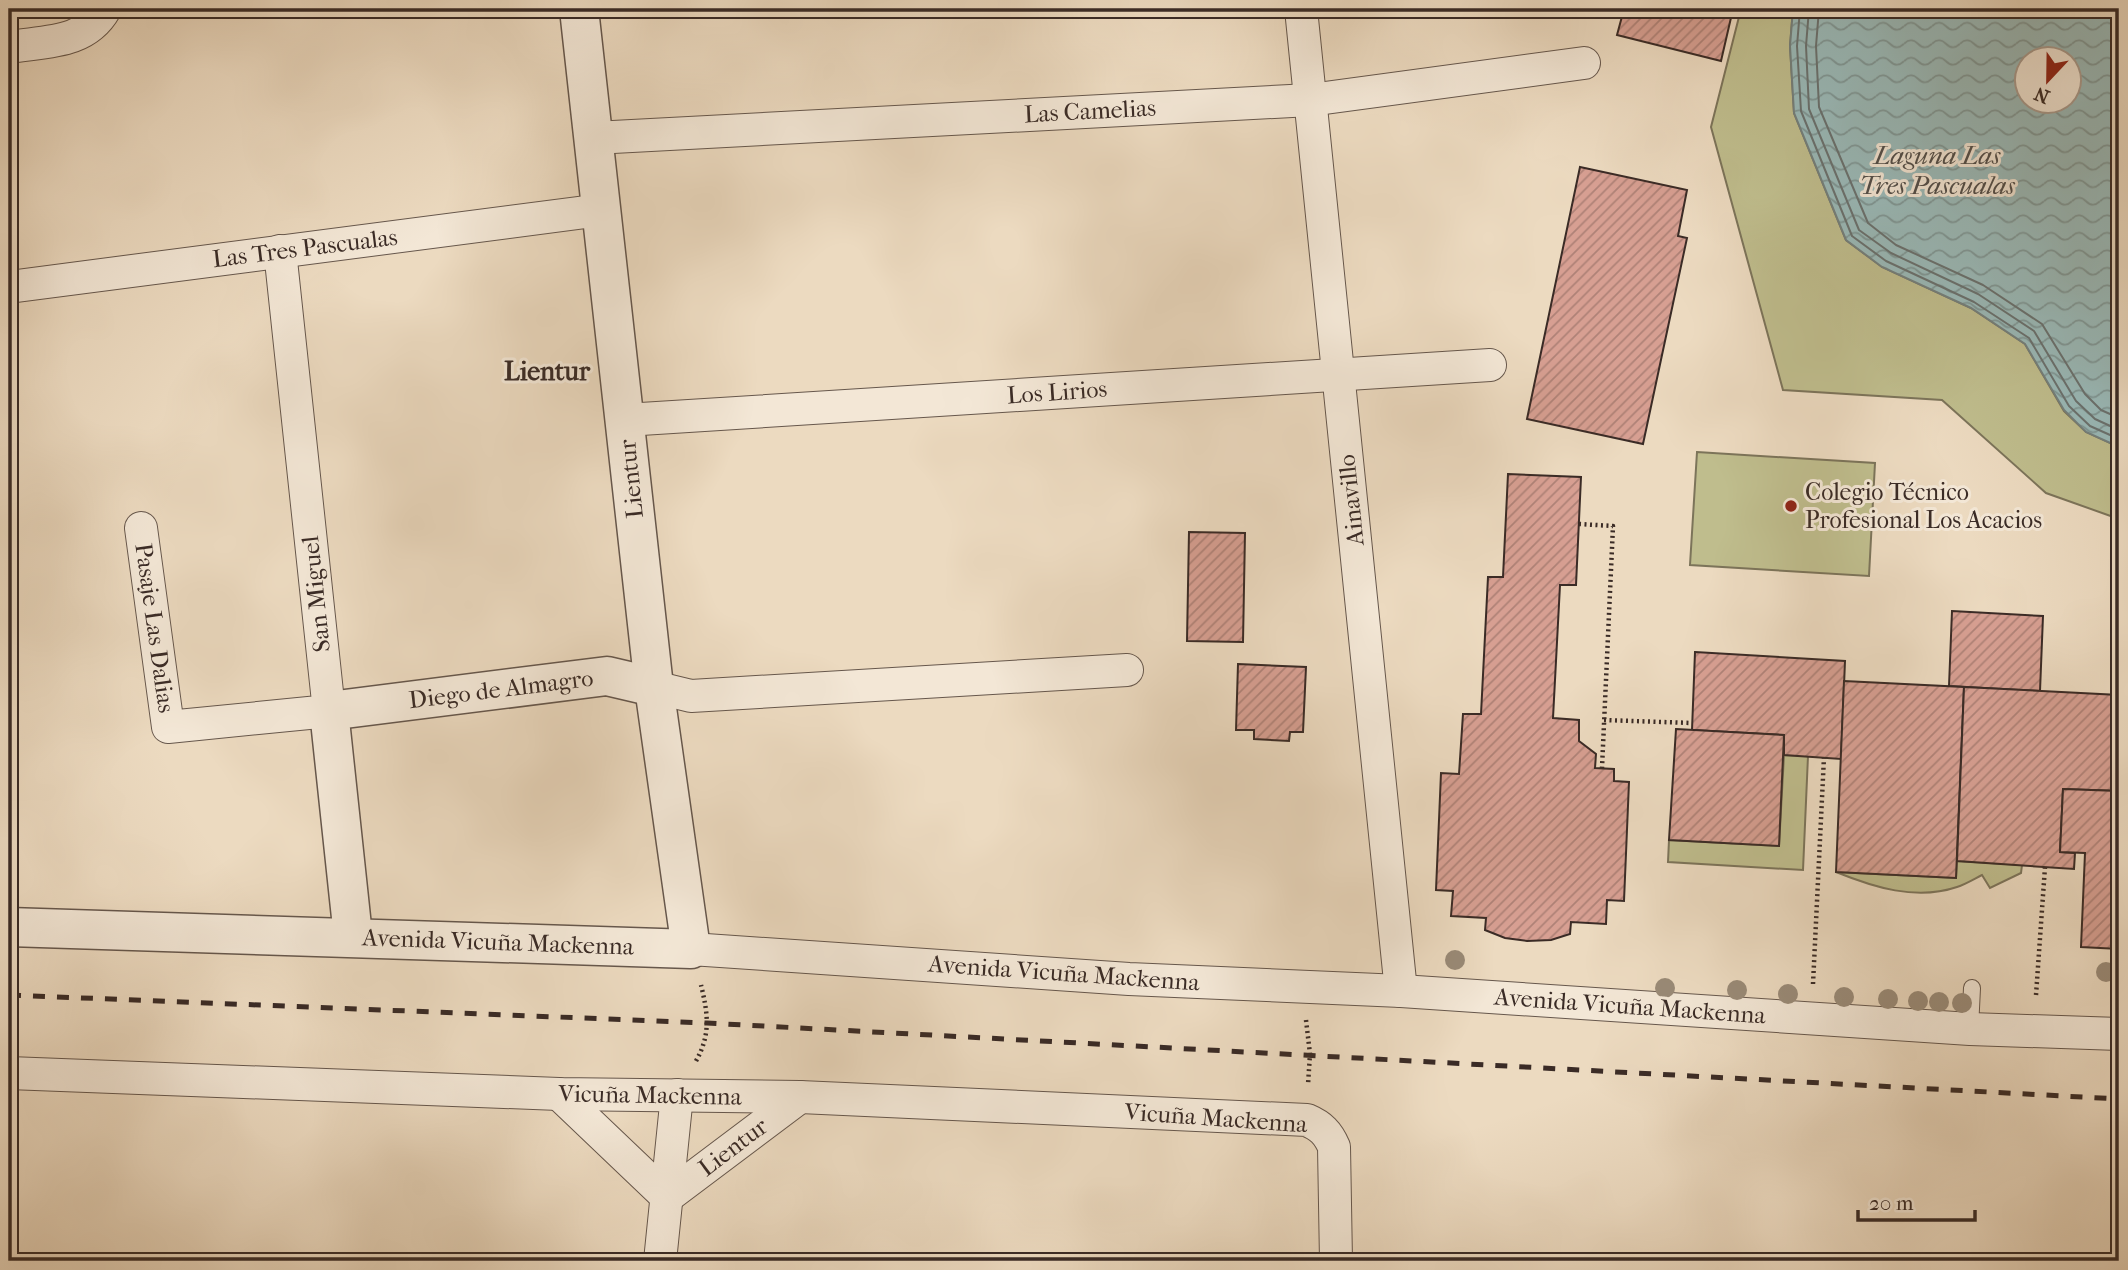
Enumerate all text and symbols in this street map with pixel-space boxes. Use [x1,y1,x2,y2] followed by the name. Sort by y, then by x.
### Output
[2012,46,2082,116] north arrow
[2031,82,2053,108] text: N
[1023,94,1157,128] street label: Las Camelias
[1859,140,2016,201] water label: Laguna Las Tres Pascualas
[211,223,399,273] street label: Las Tres Pascualas
[504,356,591,387] district label: Lientur
[1006,375,1108,409] street label: Los Lirios
[613,437,649,520] street label: Lientur
[1332,453,1370,548] street label: Ainavillo
[1805,478,2042,534] place label: Colegio Técnico Profesional Los Acacios
[1783,498,1799,514] marker: Colegio Técnico Profesional Los Acacios
[296,534,336,653] street label: San Miguel
[129,541,181,715] street label: Pasaje Las Dalias
[407,664,595,714] street label: Diego de Almagro
[361,923,635,961] street label: Avenida Vicuña Mackenna
[926,949,1201,997] street label: Avenida Vicuña Mackenna
[1492,982,1767,1030] street label: Avenida Vicuña Mackenna
[557,1079,743,1111] street label: Vicuña Mackenna
[1123,1098,1309,1138] street label: Vicuña Mackenna
[693,1111,774,1182] street label: Lientur
[1858,1179,1976,1223] scale bar
[1869,1191,1914,1215] text: 20 m

